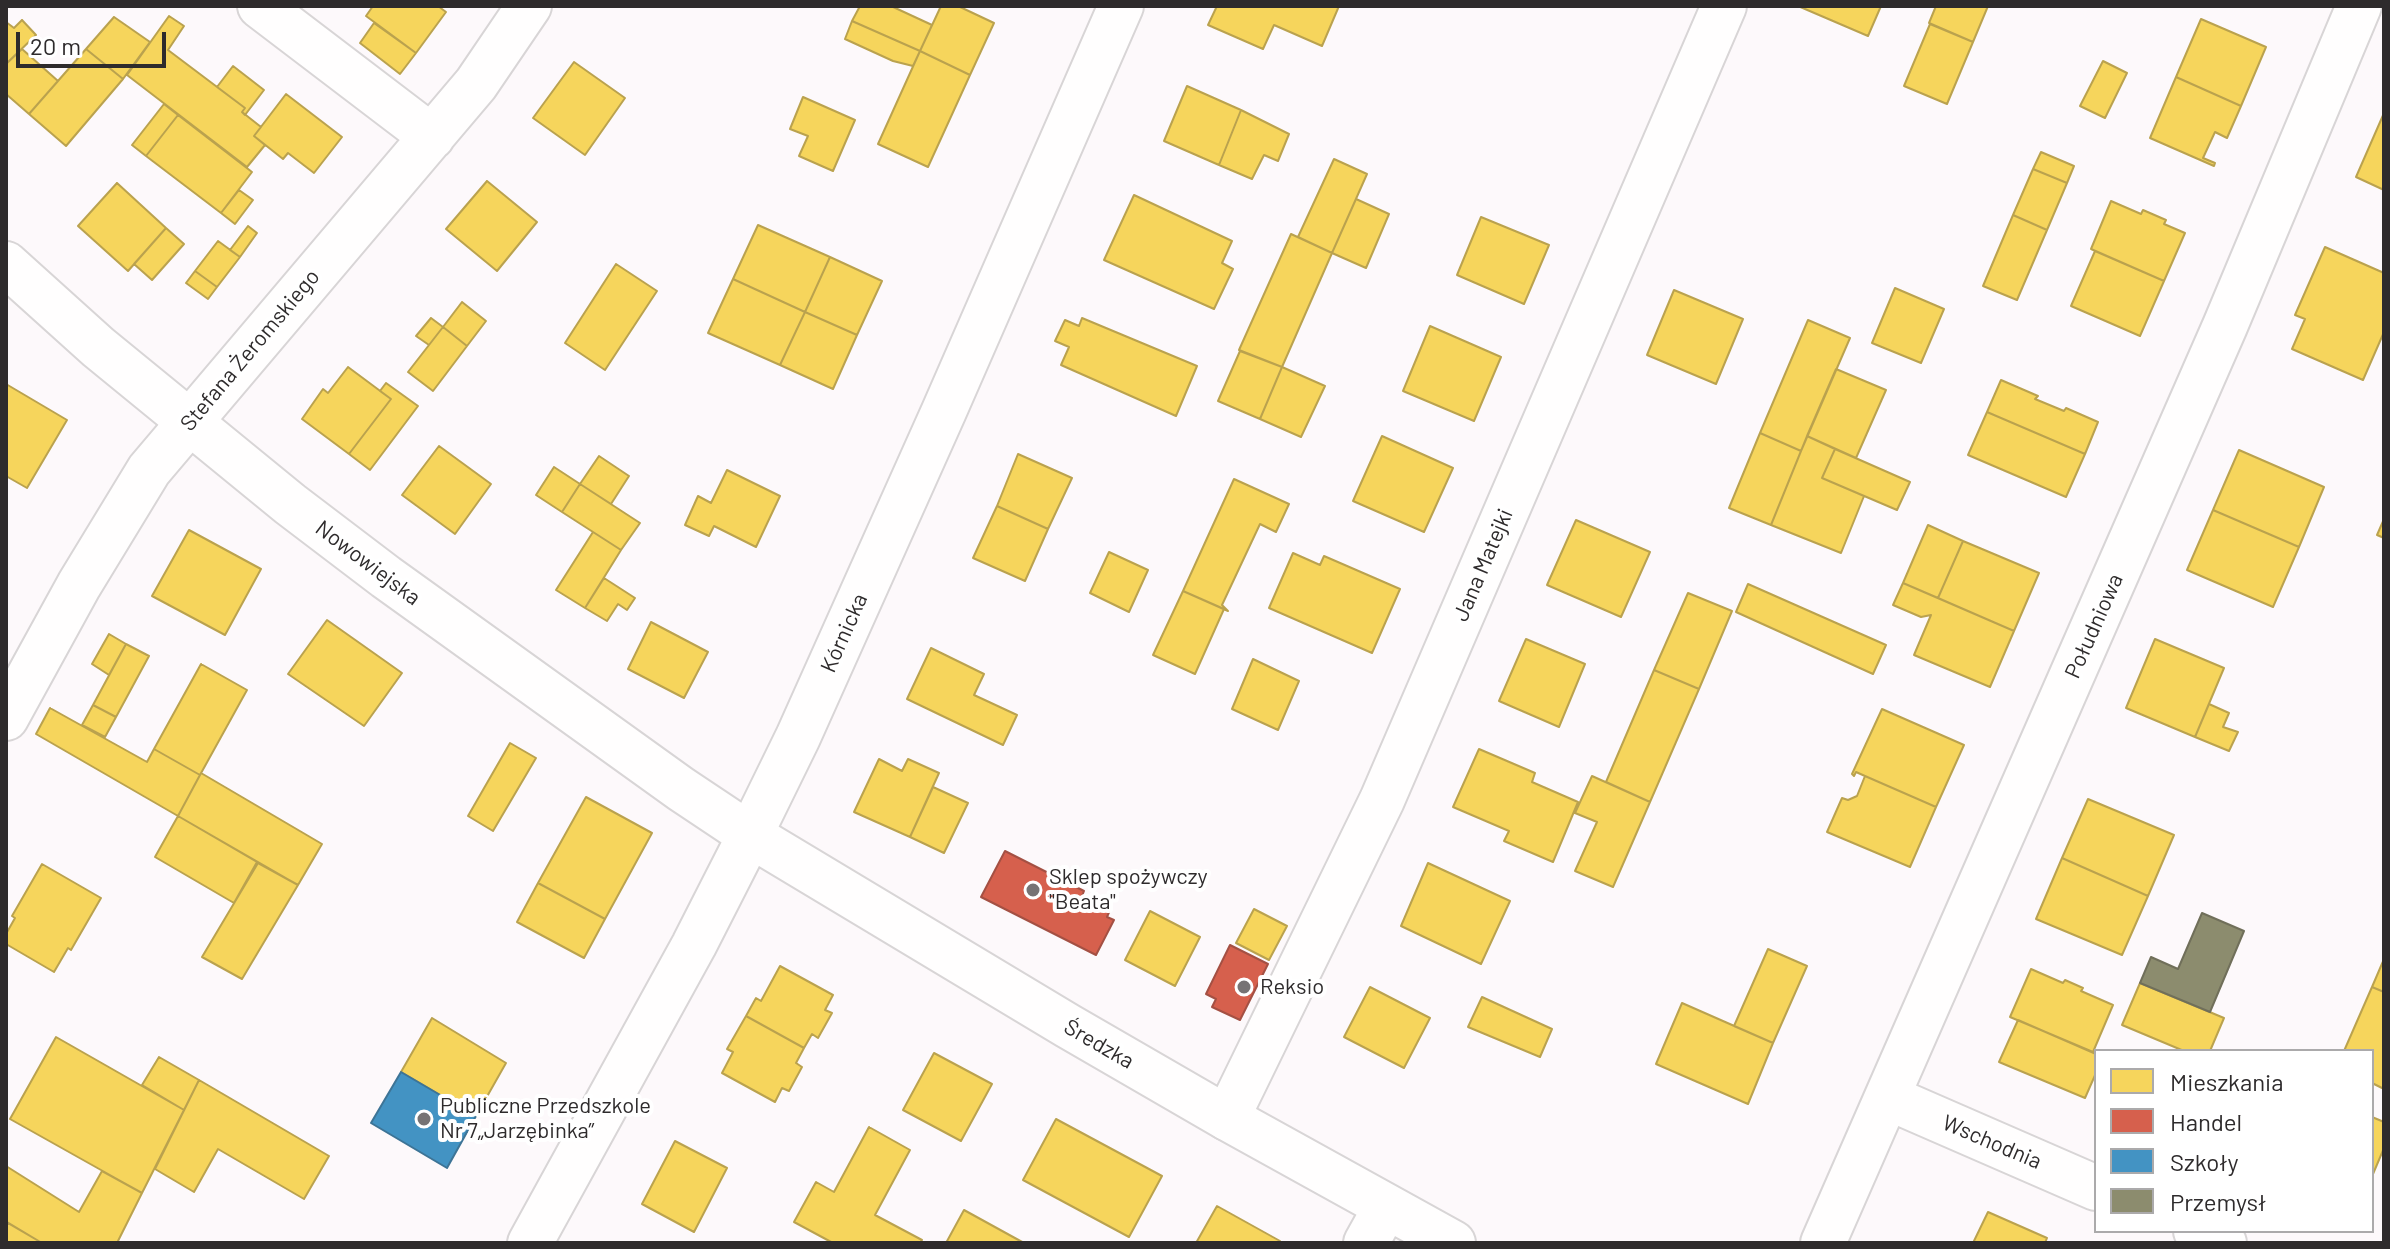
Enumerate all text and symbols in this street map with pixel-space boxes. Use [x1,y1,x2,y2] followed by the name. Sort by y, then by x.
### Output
[20,16,170,66] scale bar
[30,31,81,60] text: 20 m
[175,264,325,436] street label: Stefana Żeromskiego
[1447,505,1519,625] street label: Jana Matejki
[310,515,426,611] street label: Nowowiejska
[2059,570,2129,682] street label: Południowa
[815,589,873,677] street label: Kórnicka
[1049,864,1208,916] place label: Sklep spożywczy "Beata"
[1024,881,1042,899] marker: Sklep spożywczy "Beata"
[1260,974,1324,1000] place label: Reksio
[1235,978,1253,996] marker: Reksio
[1059,1013,1139,1075] street label: Średzka
[2094,1049,2374,1233] legend
[2170,1067,2283,1096] text: Mieszkania
[440,1093,651,1144] place label: Publiczne Przedszkole Nr 7„Jarzębinka”
[2170,1107,2242,1136] text: Handel
[1938,1109,2046,1175] street label: Wschodnia
[415,1110,433,1128] marker: Publiczne Przedszkole Nr 7„Jarzębinka”
[2170,1147,2239,1176] text: Szkoły
[2170,1187,2266,1216] text: Przemysł

